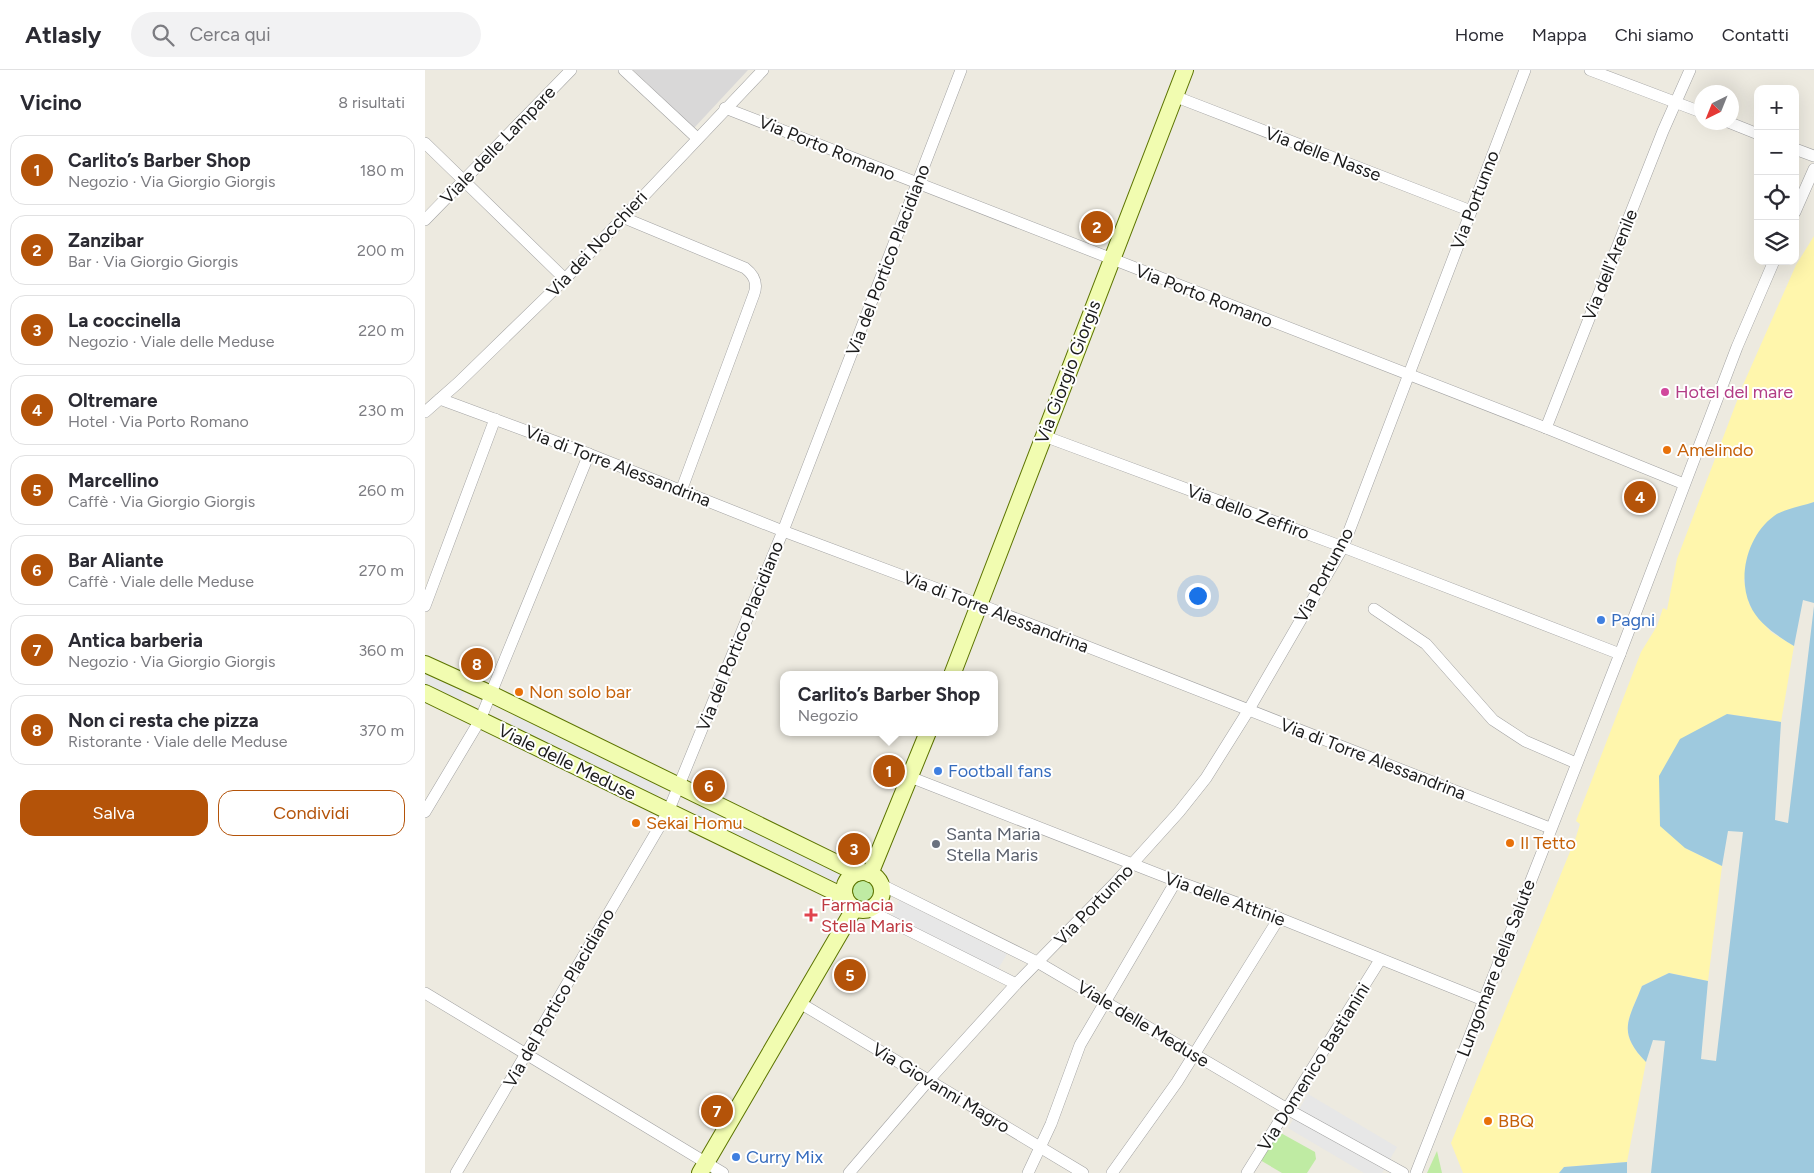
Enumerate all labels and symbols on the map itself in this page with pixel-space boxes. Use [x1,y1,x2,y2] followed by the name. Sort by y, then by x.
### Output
[436,81,560,209] street label: Viale delle Lampare
[1694,85,1739,130] north arrow
[755,111,899,185] street label: Via Porto Romano
[1262,122,1384,186] street label: Via delle Nasse
[1446,147,1504,253] street label: Via Portunno
[841,161,935,359] street label: Via del Portico Placidiano
[542,186,652,302] street label: Via dei Nocchieri
[1578,206,1642,324] street label: Via dell'Arenile
[1081,208,1113,246] pin: 2
[1132,260,1276,332] street label: Via Porto Romano
[1031,297,1105,447] street label: Via Giorgio Giorgis
[1675,381,1793,403] place label: Hotel del mare
[1659,386,1671,398] marker: Hotel del mare
[522,420,714,512] street label: Via di Torre Alessandrina
[1677,439,1754,461] place label: Amelindo
[1661,444,1673,456] marker: Amelindo
[1624,478,1656,516] pin: 4
[1184,480,1312,544] street label: Via dello Zeffiro
[1290,524,1358,626] street label: Via Portunno
[692,538,788,734] street label: Via del Portico Placidiano
[900,566,1092,658] street label: Via di Torre Alessandrina
[1185,583,1211,609] your location
[1611,609,1655,631] place label: Pagni
[1595,614,1607,626] marker: Pagni
[461,645,493,683] pin: 8
[529,681,631,703] place label: Non solo bar
[513,686,525,698] marker: Non solo bar
[1277,713,1469,805] street label: Via di Torre Alessandrina
[495,719,640,805] street label: Viale delle Meduse
[873,752,905,790] pin: 1
[948,760,1052,782] place label: Football fans
[932,765,944,777] marker: Football fans
[693,767,725,805] pin: 6
[646,812,743,834] place label: Sekai Homu
[630,817,642,829] marker: Sekai Homu
[946,823,1041,866] place label: Santa Maria Stella Maris
[838,830,870,868] pin: 3
[1520,832,1576,854] place label: Il Tetto
[1504,837,1516,849] marker: Il Tetto
[930,838,942,850] marker: Santa Maria Stella Maris
[1050,860,1138,950] street label: Via Portunno
[1162,867,1289,931] street label: Via delle Attinie
[1452,876,1540,1060] street label: Lungomare della Salute
[821,894,913,937] place label: Farmacia Stella Maris
[499,904,619,1092] street label: Via del Portico Placidiano
[805,909,817,921] marker: Farmacia Stella Maris
[834,956,866,994] pin: 5
[1073,976,1213,1072] street label: Viale delle Meduse
[1253,979,1375,1155] street label: Via Domenico Bastianini
[868,1038,1014,1138] street label: Via Giovanni Magro
[701,1092,733,1130] pin: 7
[1498,1110,1534,1132] place label: BBQ
[1482,1115,1494,1127] marker: BBQ
[746,1146,824,1168] place label: Curry Mix
[730,1151,742,1163] marker: Curry Mix

